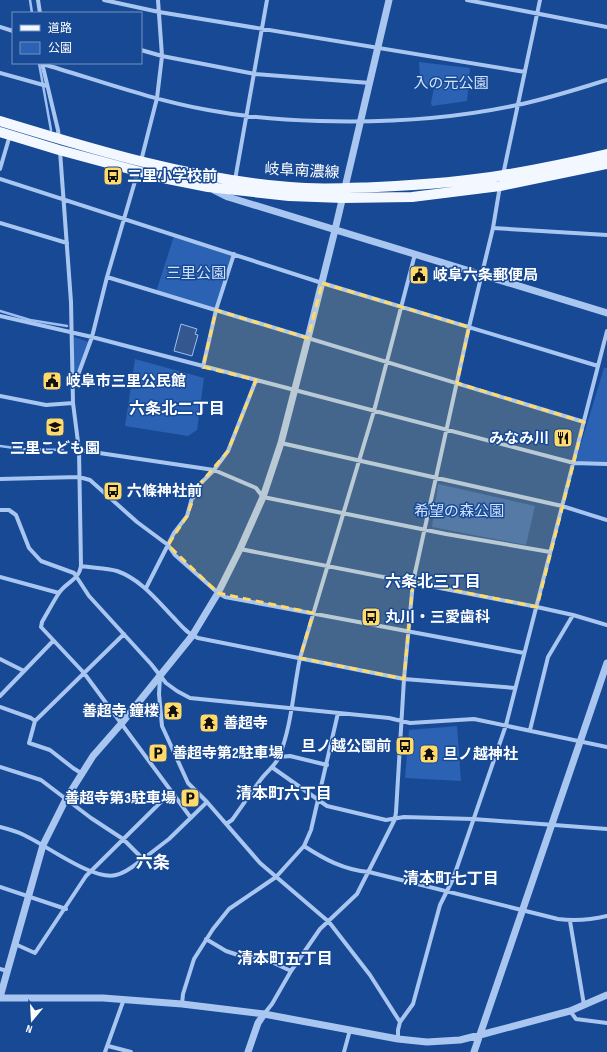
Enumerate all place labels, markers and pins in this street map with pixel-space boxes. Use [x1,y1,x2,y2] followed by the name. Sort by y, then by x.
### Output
[102,165,124,187] bus stop icon: 三里小学校前
[127,167,217,186] place label: 三里小学校前
[408,264,430,286] public building icon: 岐阜六条郵便局
[433,266,538,285] place label: 岐阜六条郵便局
[41,370,63,392] public building icon: 岐阜市三里公民館
[66,372,186,391] place label: 岐阜市三里公民館
[44,416,66,438] school or university icon: 三里こども園
[552,427,574,449] restaurant icon: みなみ川
[489,429,549,448] place label: みなみ川
[10,439,100,458] place label: 三里こども園
[102,480,124,502] bus stop icon: 六條神社前
[127,482,202,501] place label: 六條神社前
[360,606,382,628] bus stop icon: 丸川・三愛歯科
[385,608,490,627] place label: 丸川・三愛歯科
[162,700,184,722] temple icon: 善超寺 鐘楼
[82,702,159,721] place label: 善超寺 鐘楼
[198,712,220,734] temple icon: 善超寺
[223,714,268,733] place label: 善超寺
[394,735,416,757] bus stop icon: 旦ノ越公園前
[301,737,391,756] place label: 旦ノ越公園前
[147,742,169,764] parking icon: 善超寺第2駐車場
[418,743,440,765] temple icon: 旦ノ越神社
[172,744,284,763] place label: 善超寺第2駐車場
[443,745,518,764] place label: 旦ノ越神社
[179,787,201,809] parking icon: 善超寺第3駐車場
[64,789,176,808] place label: 善超寺第3駐車場

